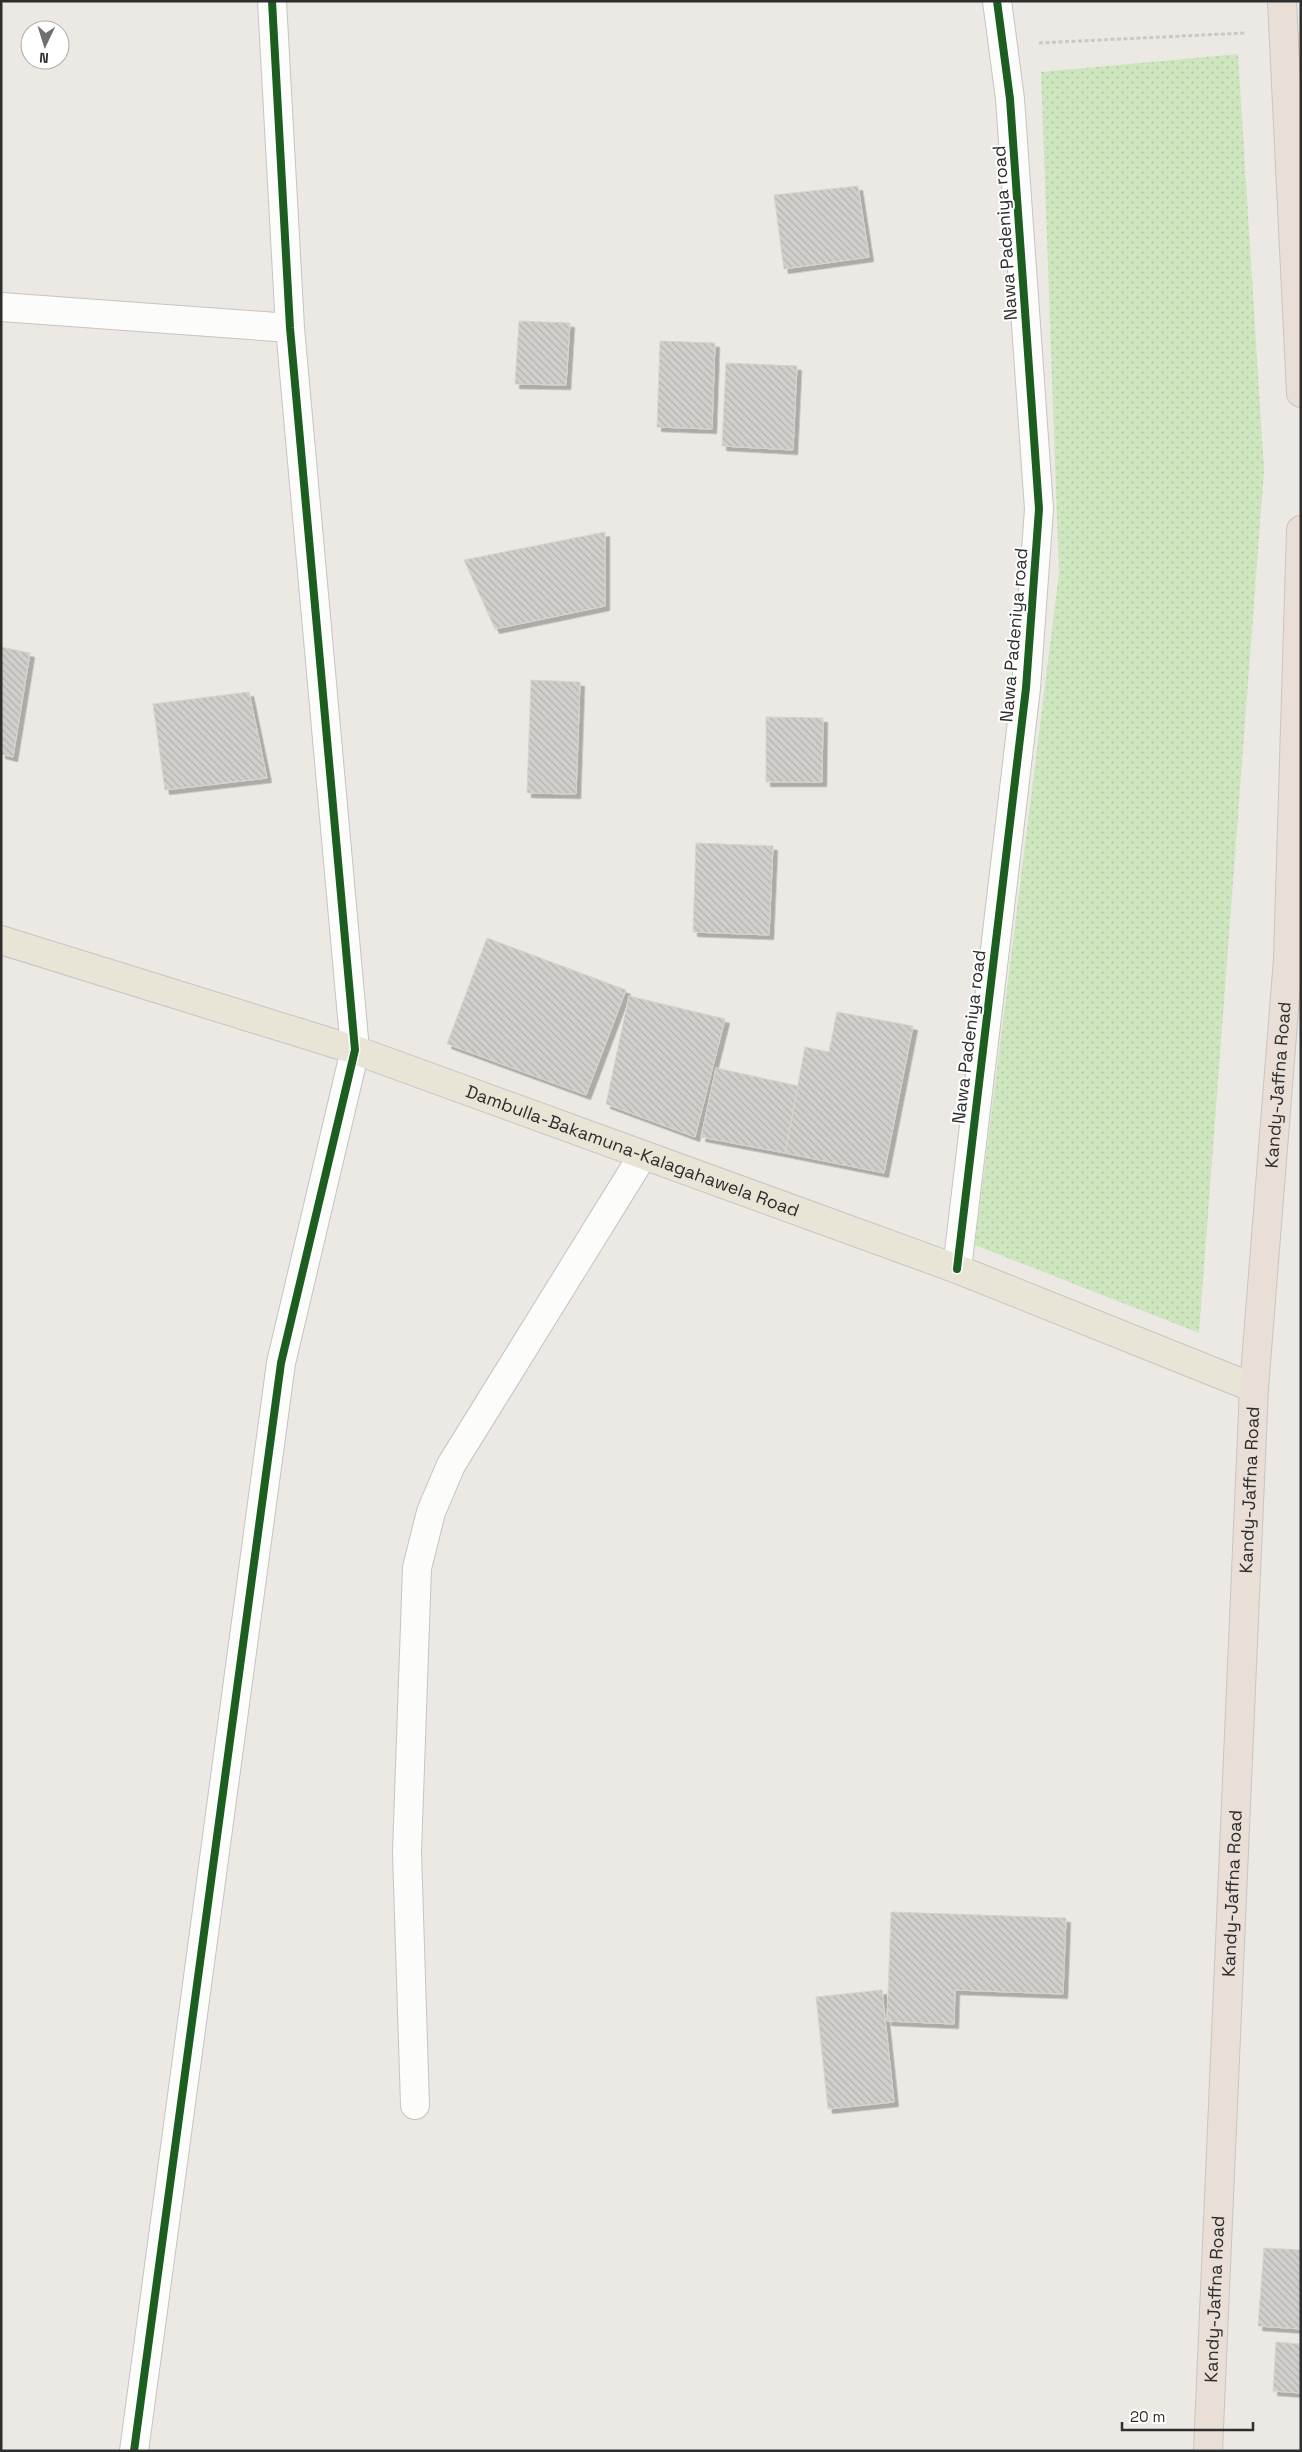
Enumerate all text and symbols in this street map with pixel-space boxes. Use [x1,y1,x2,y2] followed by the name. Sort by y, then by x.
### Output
[20,20,70,70] north arrow
[39,49,49,67] text: N
[987,145,1022,321] street label: Nawa Padeniya road
[994,547,1033,723] street label: Nawa Padeniya road
[946,949,991,1125] street label: Nawa Padeniya road
[1259,1001,1296,1169] street label: Kandy-Jaffna Road
[463,1079,803,1222] street label: Dambulla-Bakamuna-Kalagahawela Road
[1234,1406,1264,1574] street label: Kandy-Jaffna Road
[1217,1809,1247,1978] street label: Kandy-Jaffna Road
[1199,2215,1229,2383] street label: Kandy-Jaffna Road
[1122,2400,1253,2432] scale bar
[1130,2407,1165,2426] text: 20 m

